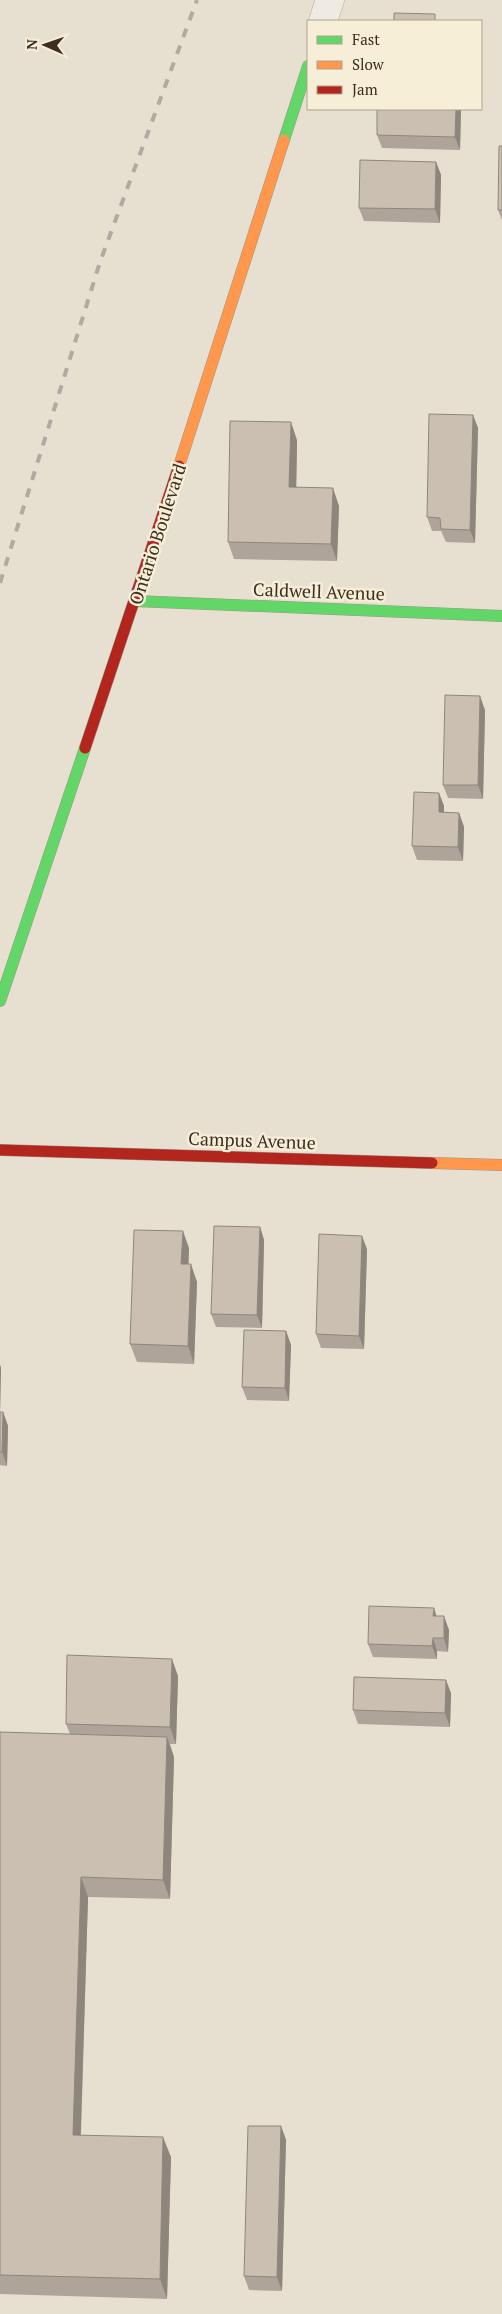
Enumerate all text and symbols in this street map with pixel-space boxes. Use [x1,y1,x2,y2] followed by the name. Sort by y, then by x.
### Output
[20,20,70,70] north arrow
[307,20,482,110] legend
[352,29,380,49] text: Fast
[22,39,41,50] text: N
[352,54,385,74] text: Slow
[352,79,378,99] text: Jam
[123,460,191,608] street label: Ontario Boulevard
[253,577,385,605] street label: Caldwell Avenue
[188,1126,316,1154] street label: Campus Avenue

